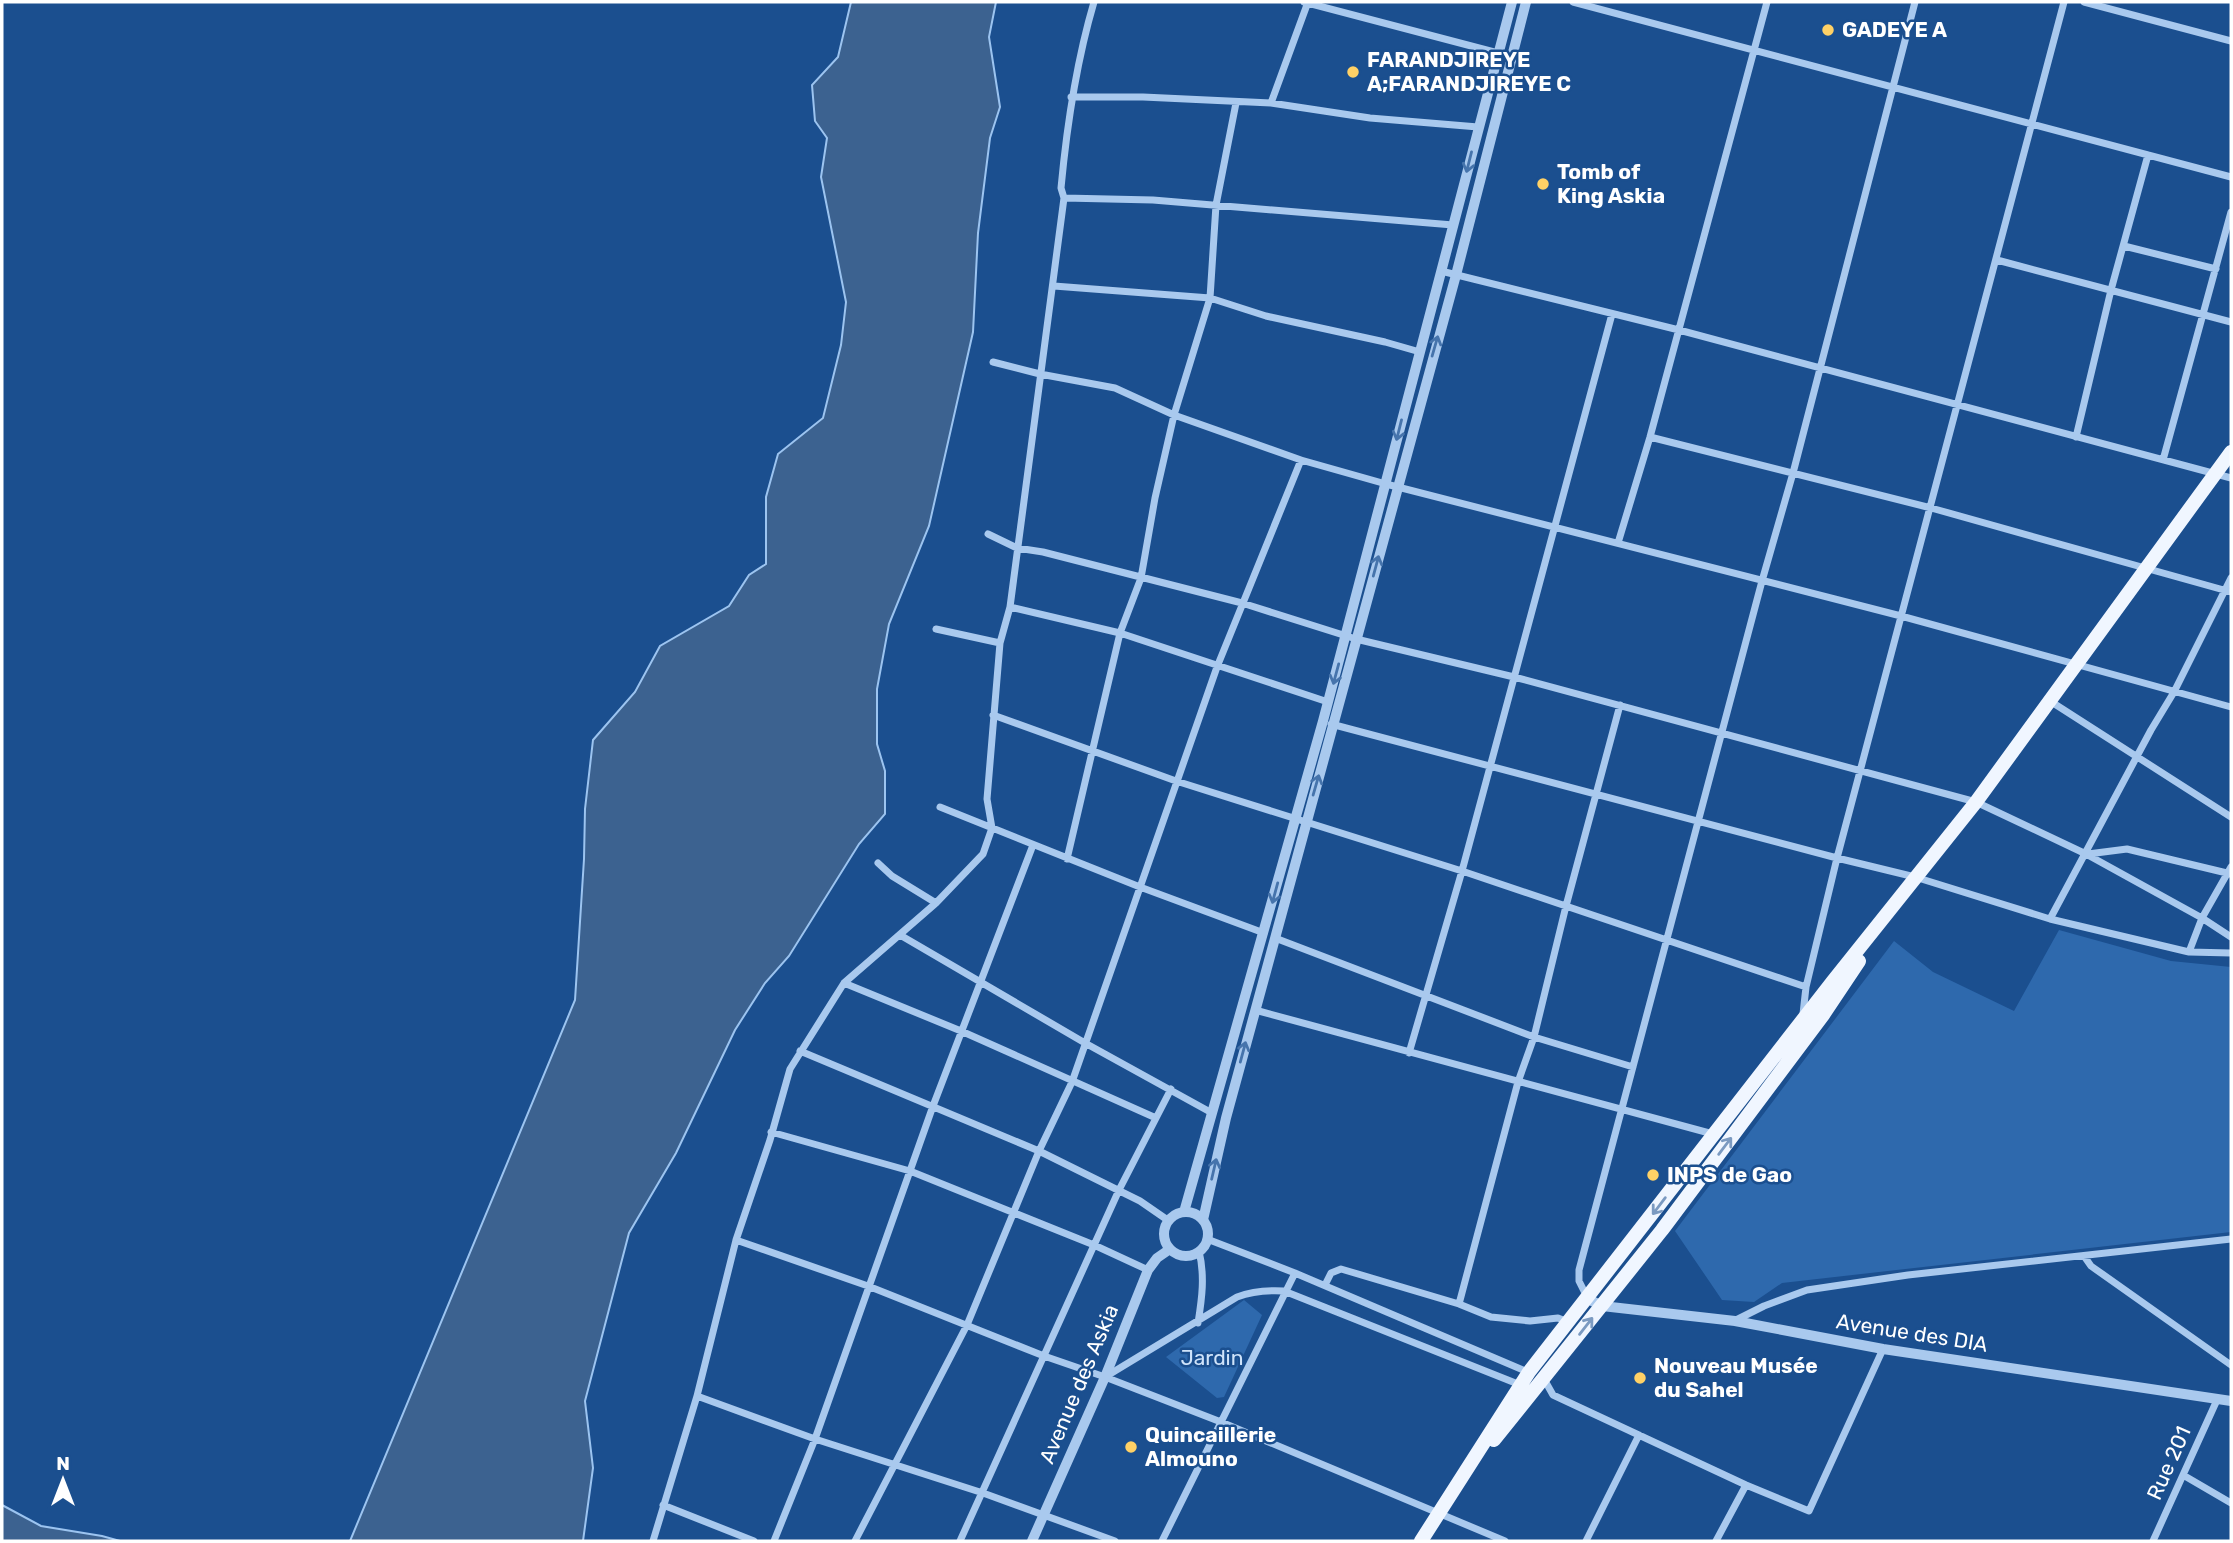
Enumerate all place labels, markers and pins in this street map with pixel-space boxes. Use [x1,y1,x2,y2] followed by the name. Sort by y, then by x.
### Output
[1842,17,1947,42] place label: GADEYE A
[1820,22,1836,38] marker: GADEYE A
[1367,47,1571,96] place label: FARANDJIREYE A;FARANDJIREYE C
[1345,64,1361,80] marker: FARANDJIREYE A;FARANDJIREYE C
[1557,159,1665,208] place label: Tomb of King Askia
[1535,176,1551,192] marker: Tomb of King Askia
[1667,1162,1792,1187] place label: INPS de Gao
[1645,1167,1661,1183] marker: INPS de Gao
[1654,1353,1818,1402] place label: Nouveau Musée du Sahel
[1632,1370,1648,1386] marker: Nouveau Musée du Sahel
[1145,1422,1276,1471] place label: Quincaillerie Almouno
[1123,1439,1139,1455] marker: Quincaillerie Almouno

